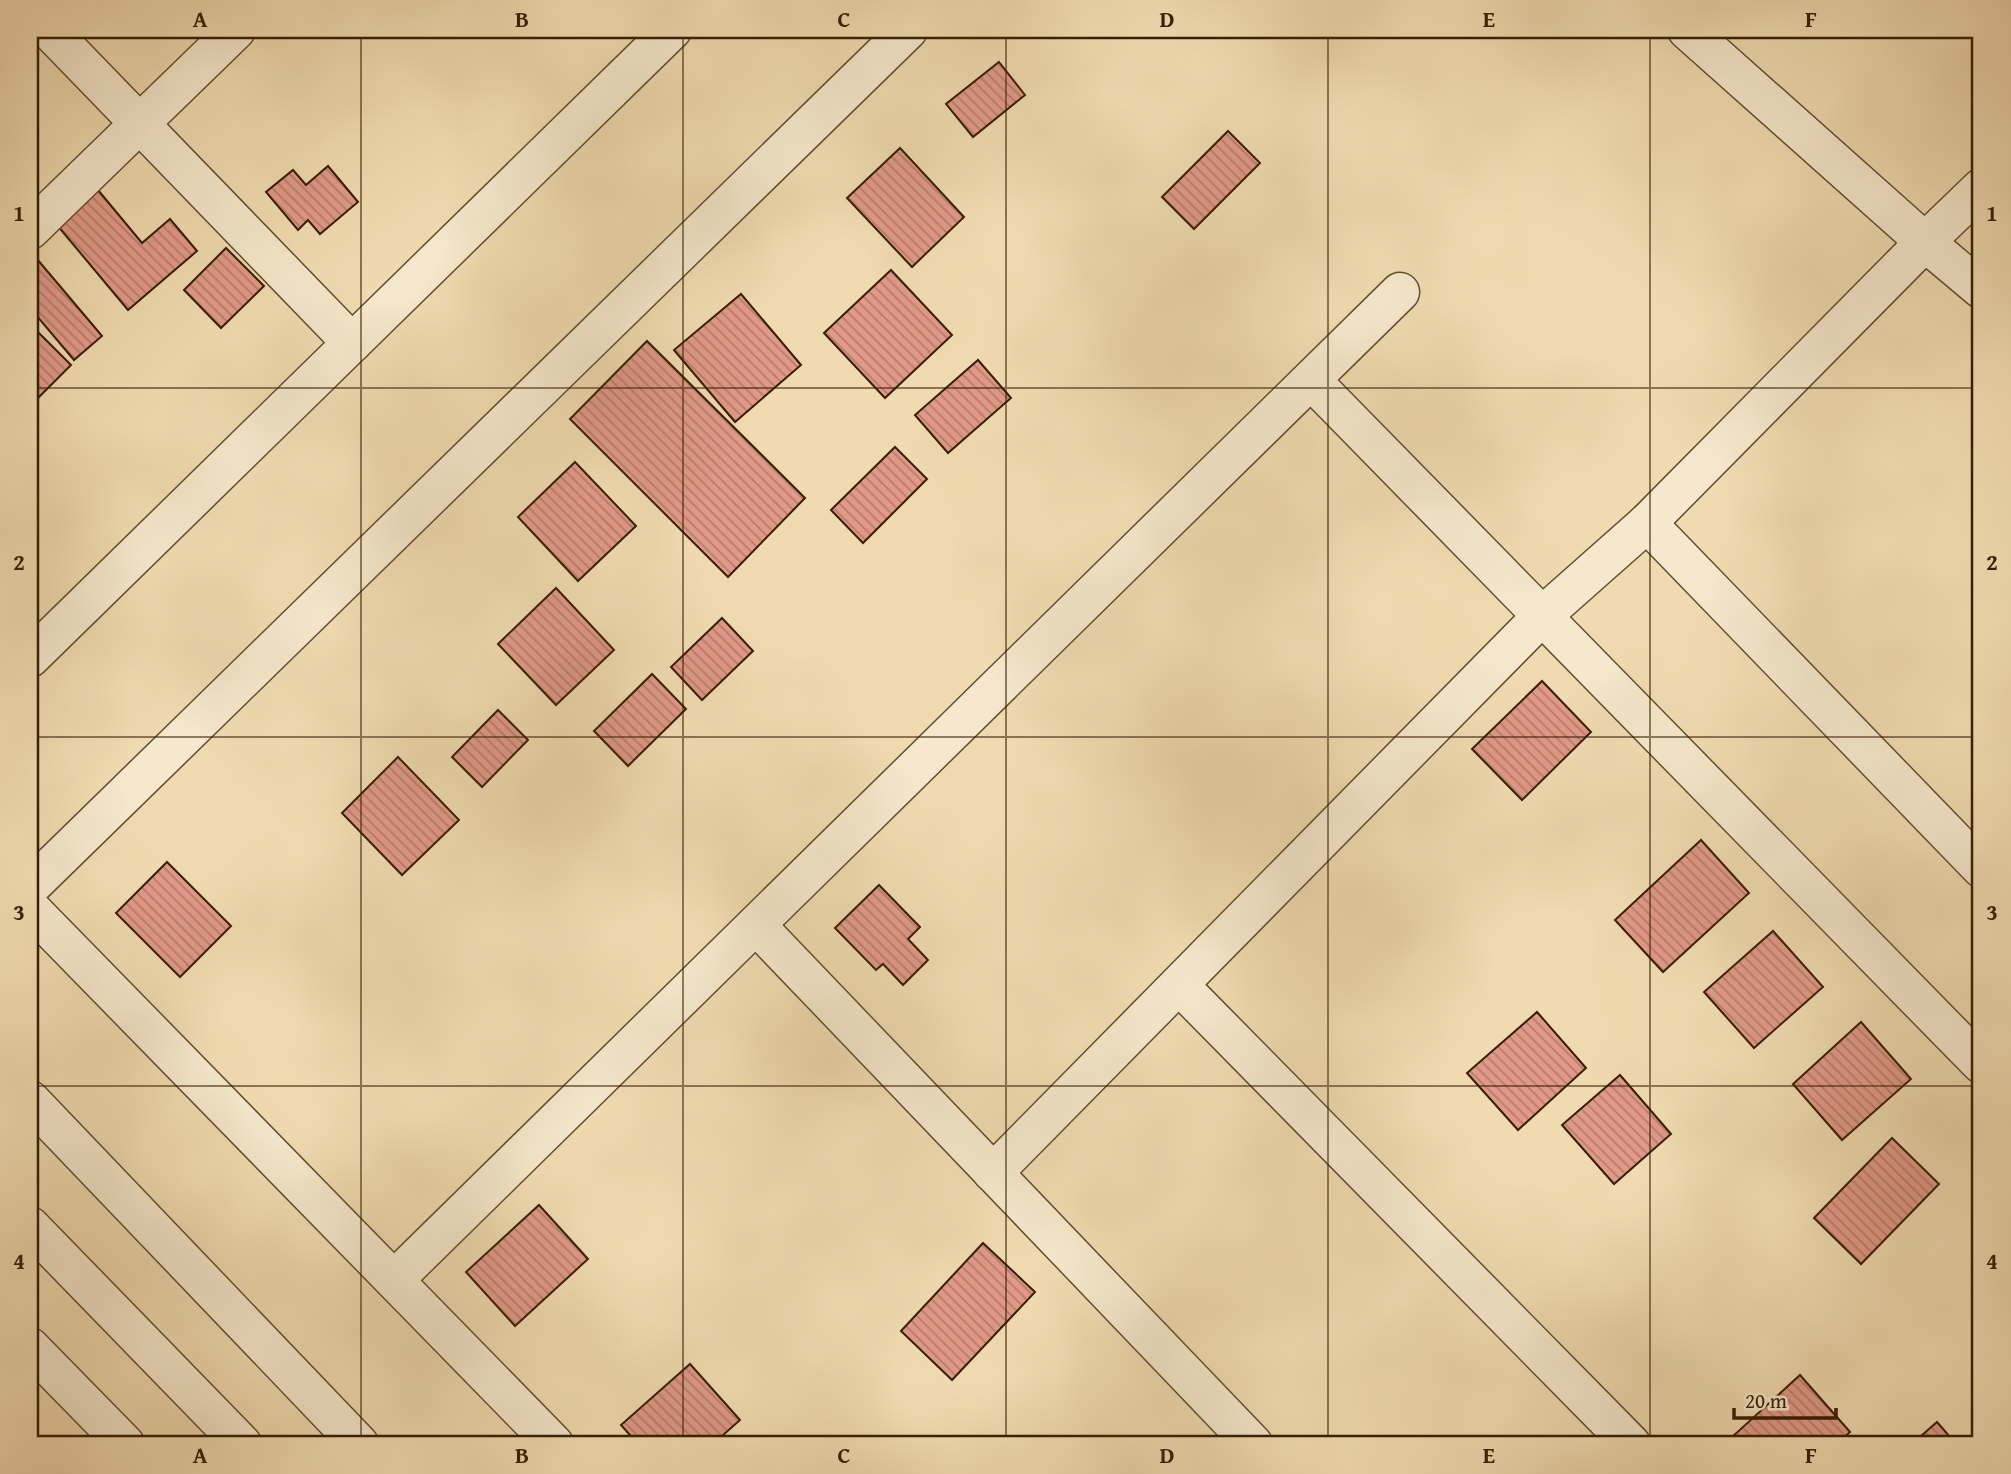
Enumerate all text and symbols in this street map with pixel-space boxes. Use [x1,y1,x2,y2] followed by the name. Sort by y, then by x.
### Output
[193,2,208,35] text: A
[515,2,529,35] text: B
[837,2,851,35] text: C
[1160,2,1175,35] text: D
[1483,2,1495,35] text: E
[1805,2,1817,35] text: F
[13,196,25,229] text: 1
[1986,196,1998,229] text: 1
[13,545,25,578] text: 2
[1986,545,1998,578] text: 2
[13,895,25,928] text: 3
[1986,895,1998,928] text: 3
[13,1244,25,1277] text: 4
[1986,1244,1998,1277] text: 4
[1734,1376,1836,1420] scale bar
[1745,1385,1787,1416] text: 20 m
[193,1438,208,1471] text: A
[515,1438,529,1471] text: B
[837,1438,851,1471] text: C
[1160,1438,1175,1471] text: D
[1483,1438,1495,1471] text: E
[1805,1438,1817,1471] text: F

